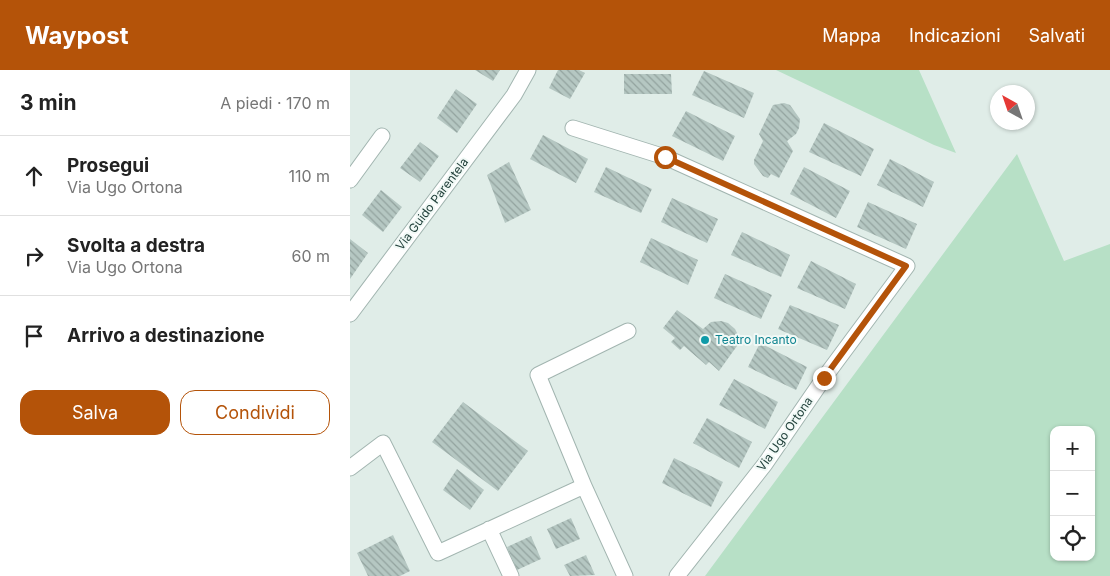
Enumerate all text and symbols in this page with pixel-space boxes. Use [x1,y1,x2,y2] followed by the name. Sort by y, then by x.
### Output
[25,21,129,50] text: Waypost
[822,25,881,46] text: Mappa
[909,25,1001,46] text: Indicazioni
[1029,25,1085,46] text: Salvati
[990,85,1035,130] north arrow
[20,90,76,115] text: 3 min
[220,93,330,113] text: A piedi · 170 m
[654,146,677,169] route start
[67,154,149,177] text: Prosegui
[392,155,471,253] street label: Via Guido Parentela
[20,162,48,190] icon: ahead
[288,166,330,186] text: 110 m
[67,177,183,197] text: Via Ugo Ortona
[67,234,205,257] text: Svolta a destra
[20,242,48,270] icon: right
[291,246,330,266] text: 60 m
[67,257,183,277] text: Via Ugo Ortona
[20,322,48,350] icon: arrive
[67,324,265,347] text: Arrivo a destinazione
[715,332,797,347] place label: Teatro Incanto
[699,334,711,346] marker: Teatro Incanto
[813,367,836,390] route end
[20,390,170,435] button: Salva
[180,390,330,435] button: Condividi
[754,394,816,474] street label: Via Ugo Ortona
[1050,426,1095,561] map controls
[1050,426,1095,471] button: +
[1050,471,1095,516] button: −
[1050,516,1095,561] button: locate

